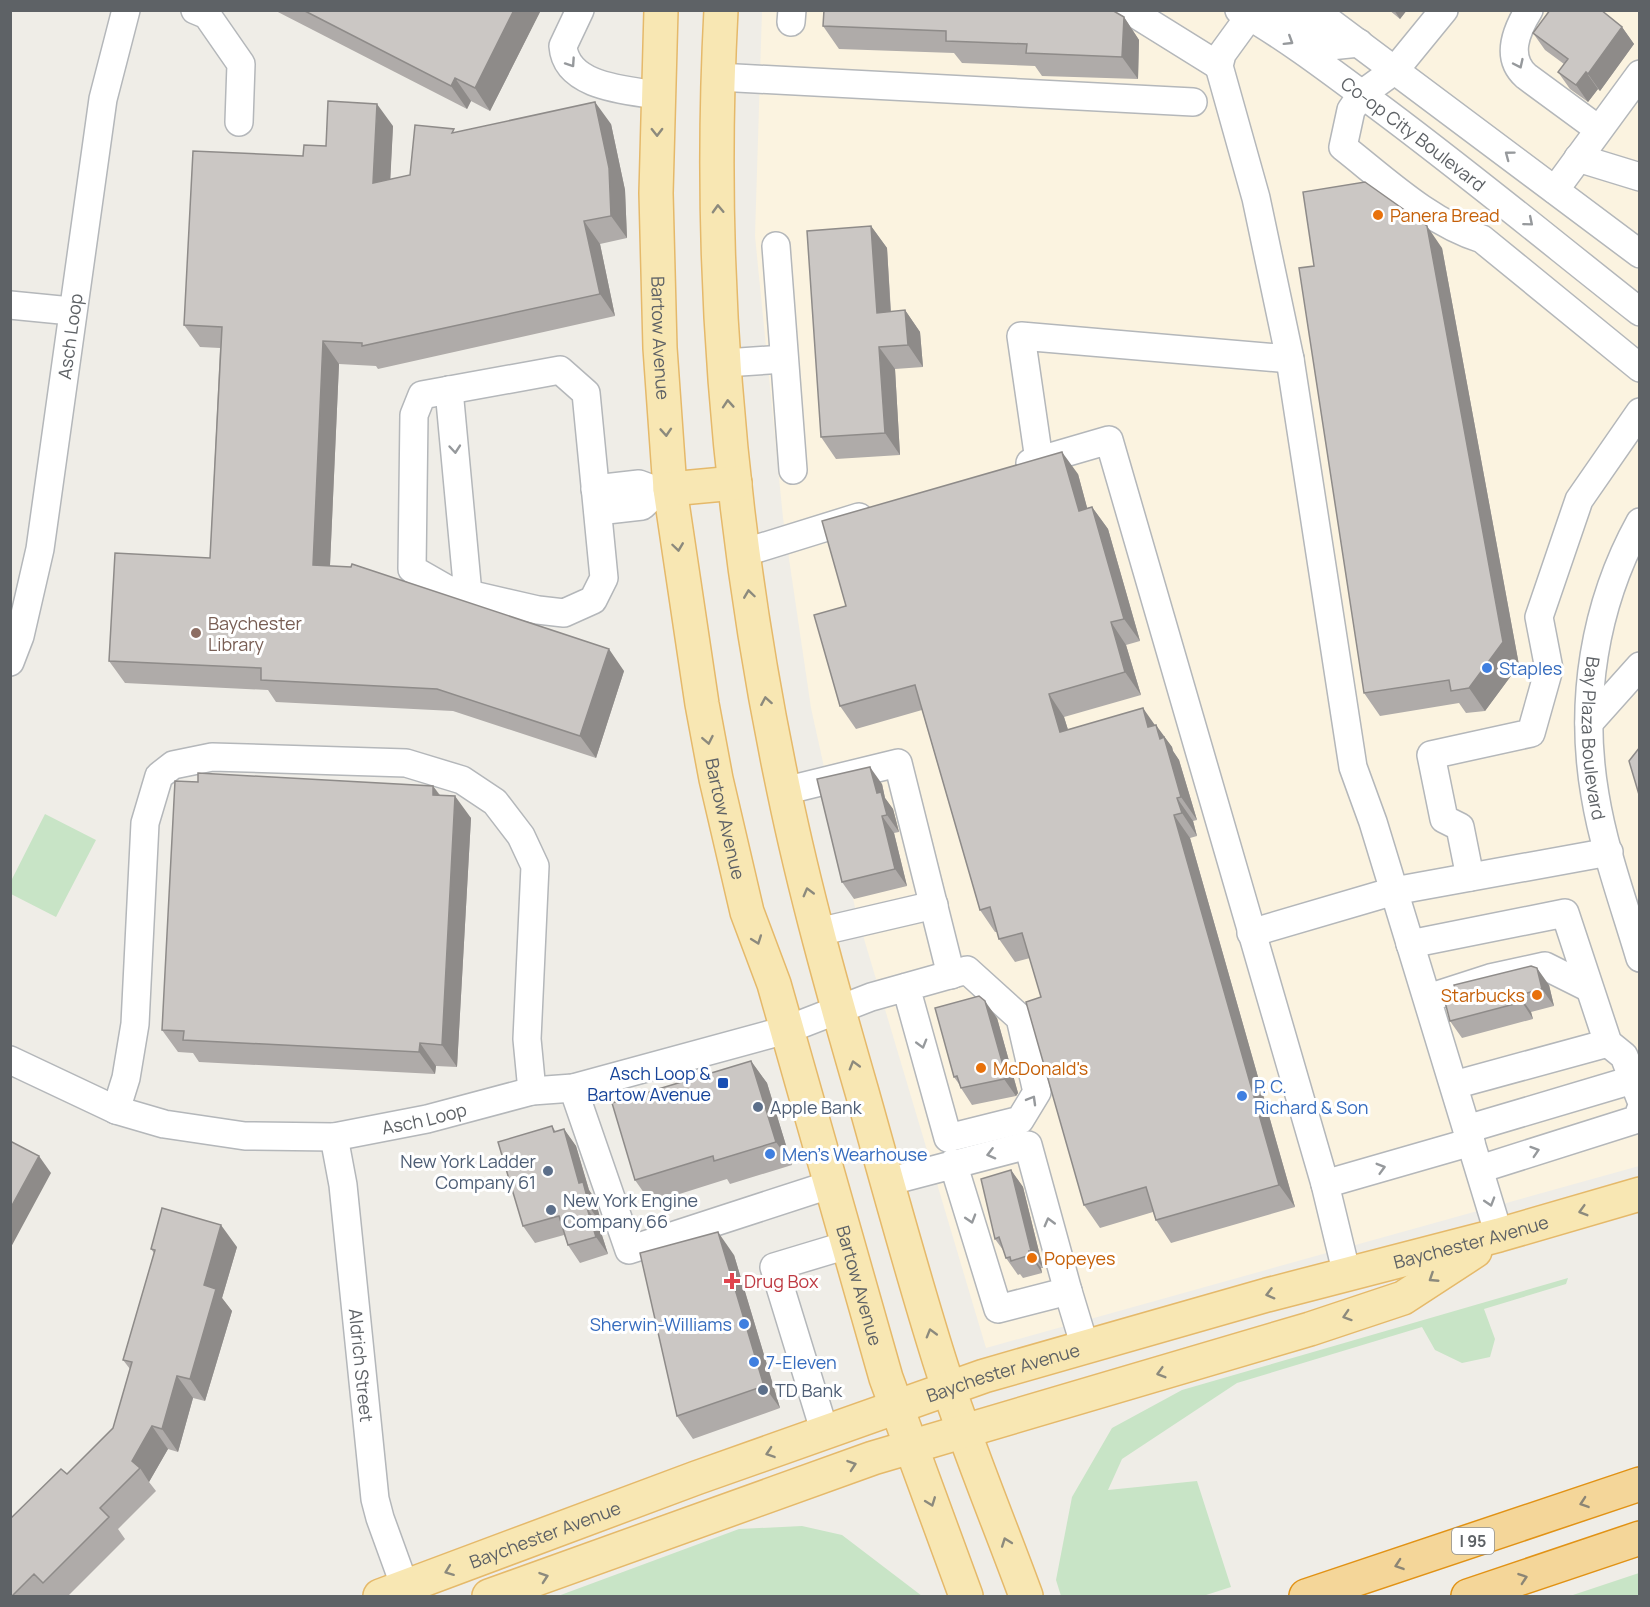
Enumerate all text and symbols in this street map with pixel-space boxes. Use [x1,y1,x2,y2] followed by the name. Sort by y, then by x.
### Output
[1282,34,1293,45] one-way arrow
[563,57,574,68] one-way arrow
[1511,58,1523,69] one-way arrow
[1336,71,1491,196] street label: Co-op City Boulevard
[651,127,663,136] one-way arrow
[1505,152,1516,163] one-way arrow
[1390,203,1500,227] place label: Panera Bread
[712,205,724,214] one-way arrow
[1371,208,1385,222] marker: Panera Bread
[1522,214,1533,225] one-way arrow
[646,276,676,401] street label: Bartow Avenue
[52,292,88,381] street label: Asch Loop
[722,399,735,408] one-way arrow
[659,427,672,436] one-way arrow
[448,444,461,453] one-way arrow
[672,542,684,552] one-way arrow
[743,589,755,598] one-way arrow
[208,611,303,656] place label: Baychester Library
[189,626,203,640] marker: Baychester Library
[1577,655,1611,822] street label: Bay Plaza Boulevard
[1499,656,1562,680] place label: Staples
[1480,661,1494,675] marker: Staples
[761,697,773,706] one-way arrow
[701,734,714,744] one-way arrow
[700,756,751,882] street label: Bartow Avenue
[802,887,815,897] one-way arrow
[750,935,763,945] one-way arrow
[1441,983,1525,1007] place label: Starbucks
[1530,988,1544,1002] marker: Starbucks
[915,1038,927,1049] one-way arrow
[993,1056,1088,1080] place label: McDonald's
[849,1060,861,1071] one-way arrow
[587,1061,711,1106] place label: Asch Loop & Bartow Avenue
[974,1061,988,1075] marker: McDonald's
[1254,1074,1369,1119] place label: P. C. Richard & Son
[716,1076,730,1090] marker: Asch Loop & Bartow Avenue
[1235,1089,1249,1103] marker: P. C. Richard & Son
[770,1095,863,1119] place label: Apple Bank
[1024,1096,1036,1106] one-way arrow
[380,1097,469,1140] street label: Asch Loop
[751,1100,765,1114] marker: Apple Bank
[782,1142,928,1166] place label: Men's Wearhouse
[1529,1146,1540,1159] one-way arrow
[763,1147,777,1161] marker: Men's Wearhouse
[986,1147,996,1160] one-way arrow
[400,1149,536,1194] place label: New York Ladder Company 61
[1375,1163,1386,1175] one-way arrow
[541,1164,555,1178] marker: New York Ladder Company 61
[563,1188,698,1233] place label: New York Engine Company 66
[1483,1196,1495,1207] one-way arrow
[544,1203,558,1217] marker: New York Engine Company 66
[1578,1204,1589,1216] one-way arrow
[1391,1209,1551,1274] street label: Baychester Avenue
[963,1213,976,1224] one-way arrow
[1044,1217,1056,1228] one-way arrow
[831,1223,888,1348] street label: Bartow Avenue
[1044,1246,1116,1270] place label: Popeyes
[1025,1251,1039,1265] marker: Popeyes
[744,1269,819,1293] place label: Drug Box
[1429,1271,1440,1282] one-way arrow
[725,1274,739,1288] marker: Drug Box
[1265,1287,1275,1299] one-way arrow
[344,1307,379,1423] street label: Aldrich Street
[1342,1309,1353,1322] one-way arrow
[590,1312,732,1336] place label: Sherwin-Williams
[737,1317,751,1331] marker: Sherwin-Williams
[926,1328,938,1339] one-way arrow
[923,1337,1082,1408] street label: Baychester Avenue
[766,1350,837,1374] place label: 7-Eleven
[747,1355,761,1369] marker: 7-Eleven
[1156,1366,1166,1378] one-way arrow
[775,1378,843,1402] place label: TD Bank
[756,1383,770,1397] marker: TD Bank
[765,1445,776,1458] one-way arrow
[846,1460,857,1473] one-way arrow
[466,1495,624,1574] street label: Baychester Avenue
[923,1496,936,1507] one-way arrow
[1579,1496,1590,1508] one-way arrow
[1452,1528,1494,1554] road number: I 95
[1001,1537,1013,1548] one-way arrow
[1394,1558,1405,1571] one-way arrow
[445,1564,456,1576] one-way arrow
[539,1572,549,1584] one-way arrow
[1518,1572,1528,1585] one-way arrow

